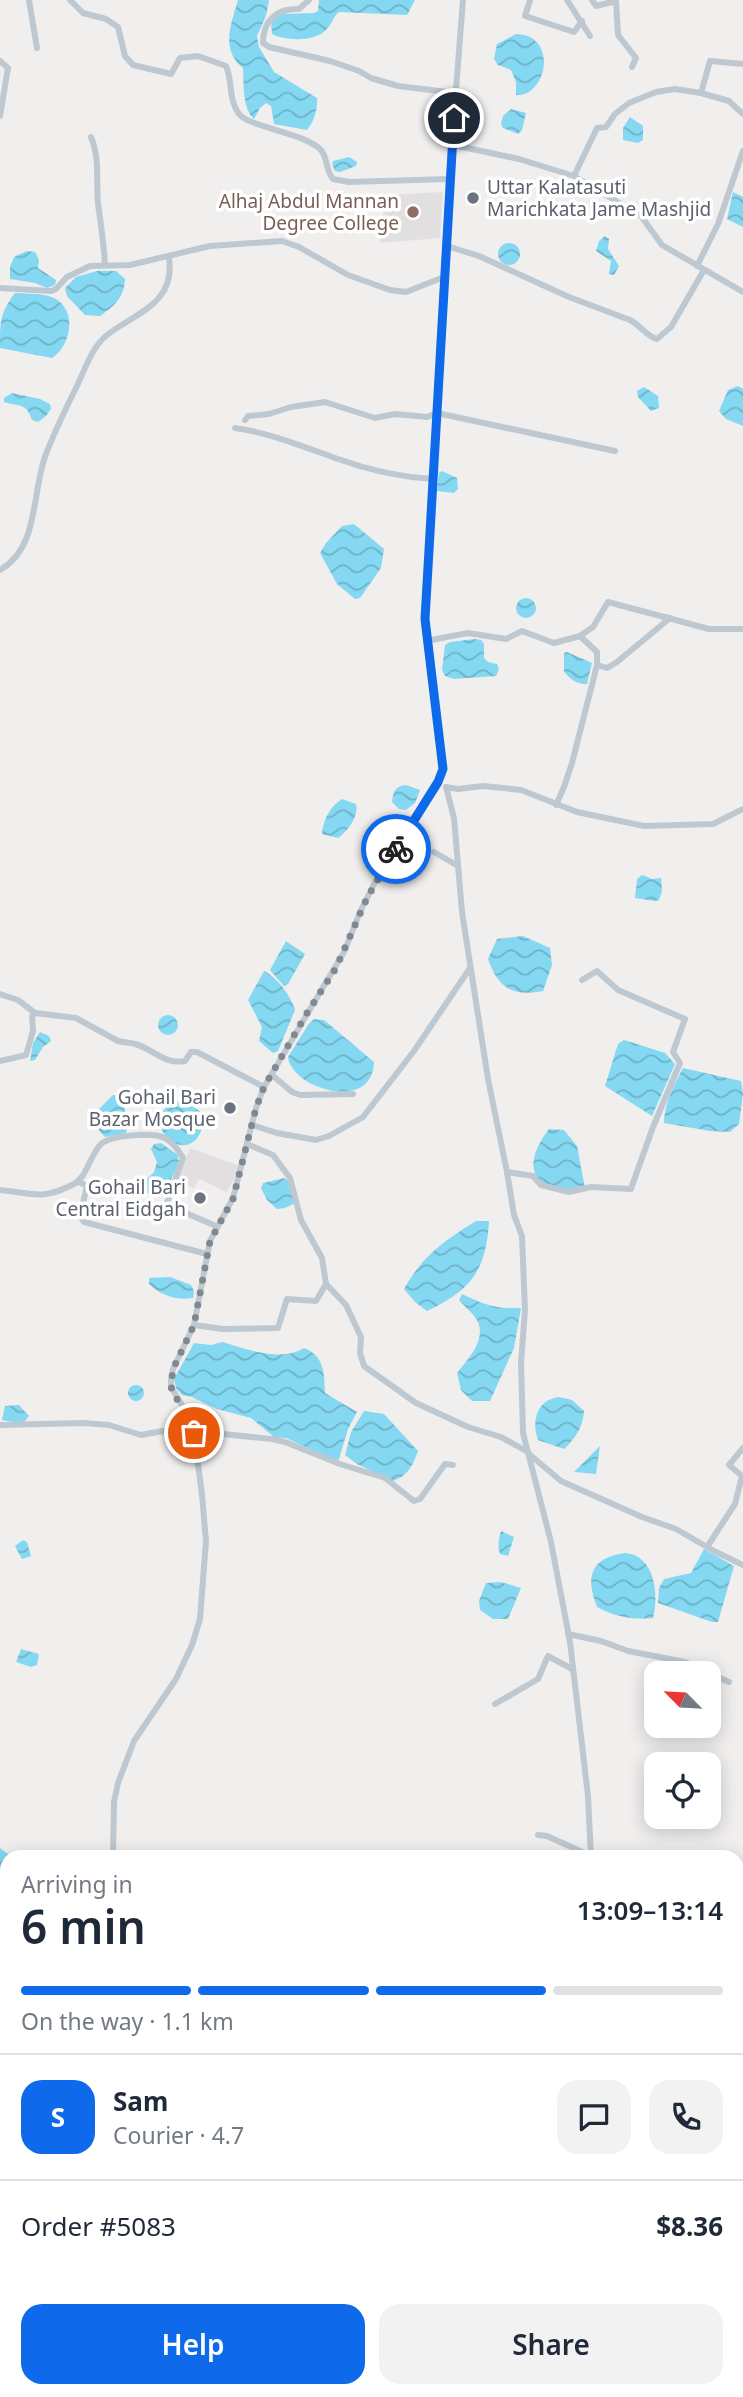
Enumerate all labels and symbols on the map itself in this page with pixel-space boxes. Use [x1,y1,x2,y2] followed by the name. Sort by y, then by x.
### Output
[424,88,484,148] pin
[487,174,711,222] place label: Uttar Kalatasuti Marichkata Jame Mashjid
[219,188,399,236] place label: Alhaj Abdul Mannan Degree College
[465,190,481,206] marker: Uttar Kalatasuti Marichkata Jame Mashjid
[405,204,421,220] marker: Alhaj Abdul Mannan Degree College
[361,814,431,884] courier
[89,1084,216,1132] place label: Gohail Bari Bazar Mosque
[222,1100,238,1116] marker: Gohail Bari Bazar Mosque
[55,1174,186,1222] place label: Gohail Bari Central Eidgah
[192,1190,208,1206] marker: Gohail Bari Central Eidgah
[164,1403,224,1463] pin
[644,1661,721,1738] north arrow

